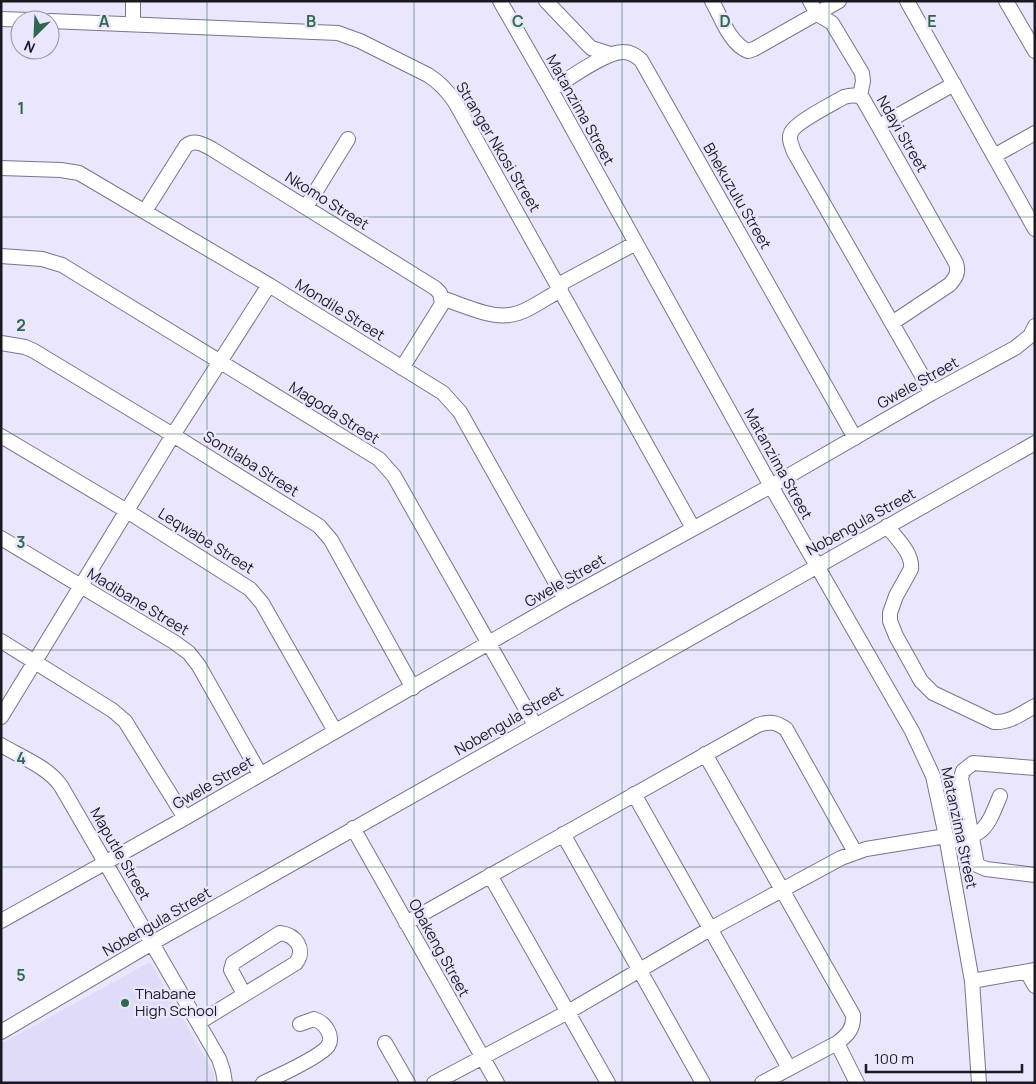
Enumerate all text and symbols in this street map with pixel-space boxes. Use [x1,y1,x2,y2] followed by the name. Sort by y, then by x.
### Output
[10,10,60,60] north arrow
[99,10,110,32] text: A
[306,10,316,32] text: B
[512,10,524,32] text: C
[719,10,731,32] text: D
[927,10,937,32] text: E
[21,37,38,58] text: N
[541,51,620,169] street label: Matanzima Street
[451,78,546,216] street label: Stranger Nkosi Street
[872,91,933,176] street label: Ndayi Street
[17,97,25,119] text: 1
[698,139,776,253] street label: Bhekuzulu Street
[281,166,373,235] street label: Nkomo Street
[291,274,389,346] street label: Mondile Street
[16,314,26,336] text: 2
[873,352,962,414] street label: Gwele Street
[285,376,383,449] street label: Magoda Street
[739,405,818,523] street label: Matanzima Street
[199,426,303,501] street label: Sontlaba Street
[802,483,919,560] street label: Nobengula Street
[154,503,258,578] street label: Leqwabe Street
[16,531,26,553] text: 3
[521,549,609,612] street label: Gwele Street
[83,563,193,640] street label: Madibane Street
[451,681,567,760] street label: Nobengula Street
[16,747,26,769] text: 4
[169,751,257,814] street label: Gwele Street
[936,765,983,891] street label: Matanzima Street
[85,803,156,904] street label: Maputle Street
[99,882,215,961] street label: Nobengula Street
[404,895,475,1000] street label: Obakeng Street
[16,964,26,986] text: 5
[135,983,217,1021] place label: Thabane High School
[119,997,131,1009] marker: Thabane High School
[866,1042,1022,1074] scale bar
[874,1048,914,1069] text: 100 m

